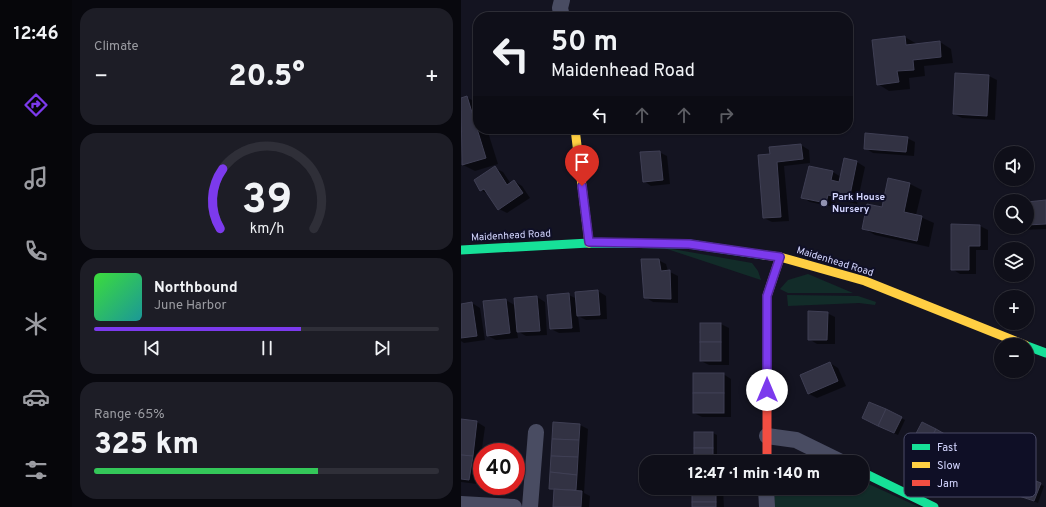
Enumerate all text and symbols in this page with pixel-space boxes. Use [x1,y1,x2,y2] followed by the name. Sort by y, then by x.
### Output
[13,23,59,46] text: 12:46
[551,25,618,61] text: 50 m
[485,28,537,80] icon: left
[94,39,139,55] text: Climate
[228,59,305,96] text: 20.5°
[551,60,695,83] text: Maidenhead Road
[94,64,108,91] text: −
[425,64,439,91] text: +
[22,91,50,119] icon: directions
[589,104,611,126] icon: left
[631,104,653,126] icon: ahead
[673,104,695,126] icon: ahead
[715,104,737,126] icon: right
[565,145,599,186] pin
[994,146,1034,378] map controls
[994,146,1034,186] button: sound
[571,151,593,173] icon: arrive
[22,164,50,192] icon: music
[241,175,292,228] text: 39
[832,191,886,216] place label: Park House Nursery
[994,194,1034,234] button: search
[819,198,829,208] marker: Park House Nursery
[249,220,284,238] text: km/h
[471,227,551,245] street label: Maidenhead Road
[22,237,50,265] icon: phone
[994,242,1034,282] button: layers
[795,244,875,280] street label: Maidenhead Road
[154,279,238,298] text: Northbound
[994,290,1034,330] button: +
[154,298,227,314] text: June Harbor
[22,310,50,338] icon: climate
[141,337,163,359] icon: previous
[256,337,278,359] icon: pause
[371,337,393,359] icon: next
[994,338,1034,378] button: −
[746,369,788,411] position arrow
[22,383,50,411] icon: car
[94,407,165,423] text: Range · 65%
[94,427,199,464] text: 325 km
[904,433,1036,497] legend
[937,441,957,455] text: Fast
[473,443,525,495] speed limit sign: 40
[22,456,50,484] icon: filters
[937,459,960,473] text: Slow
[688,465,820,484] text: 12:47 · 1 min · 140 m
[937,477,958,491] text: Jam

